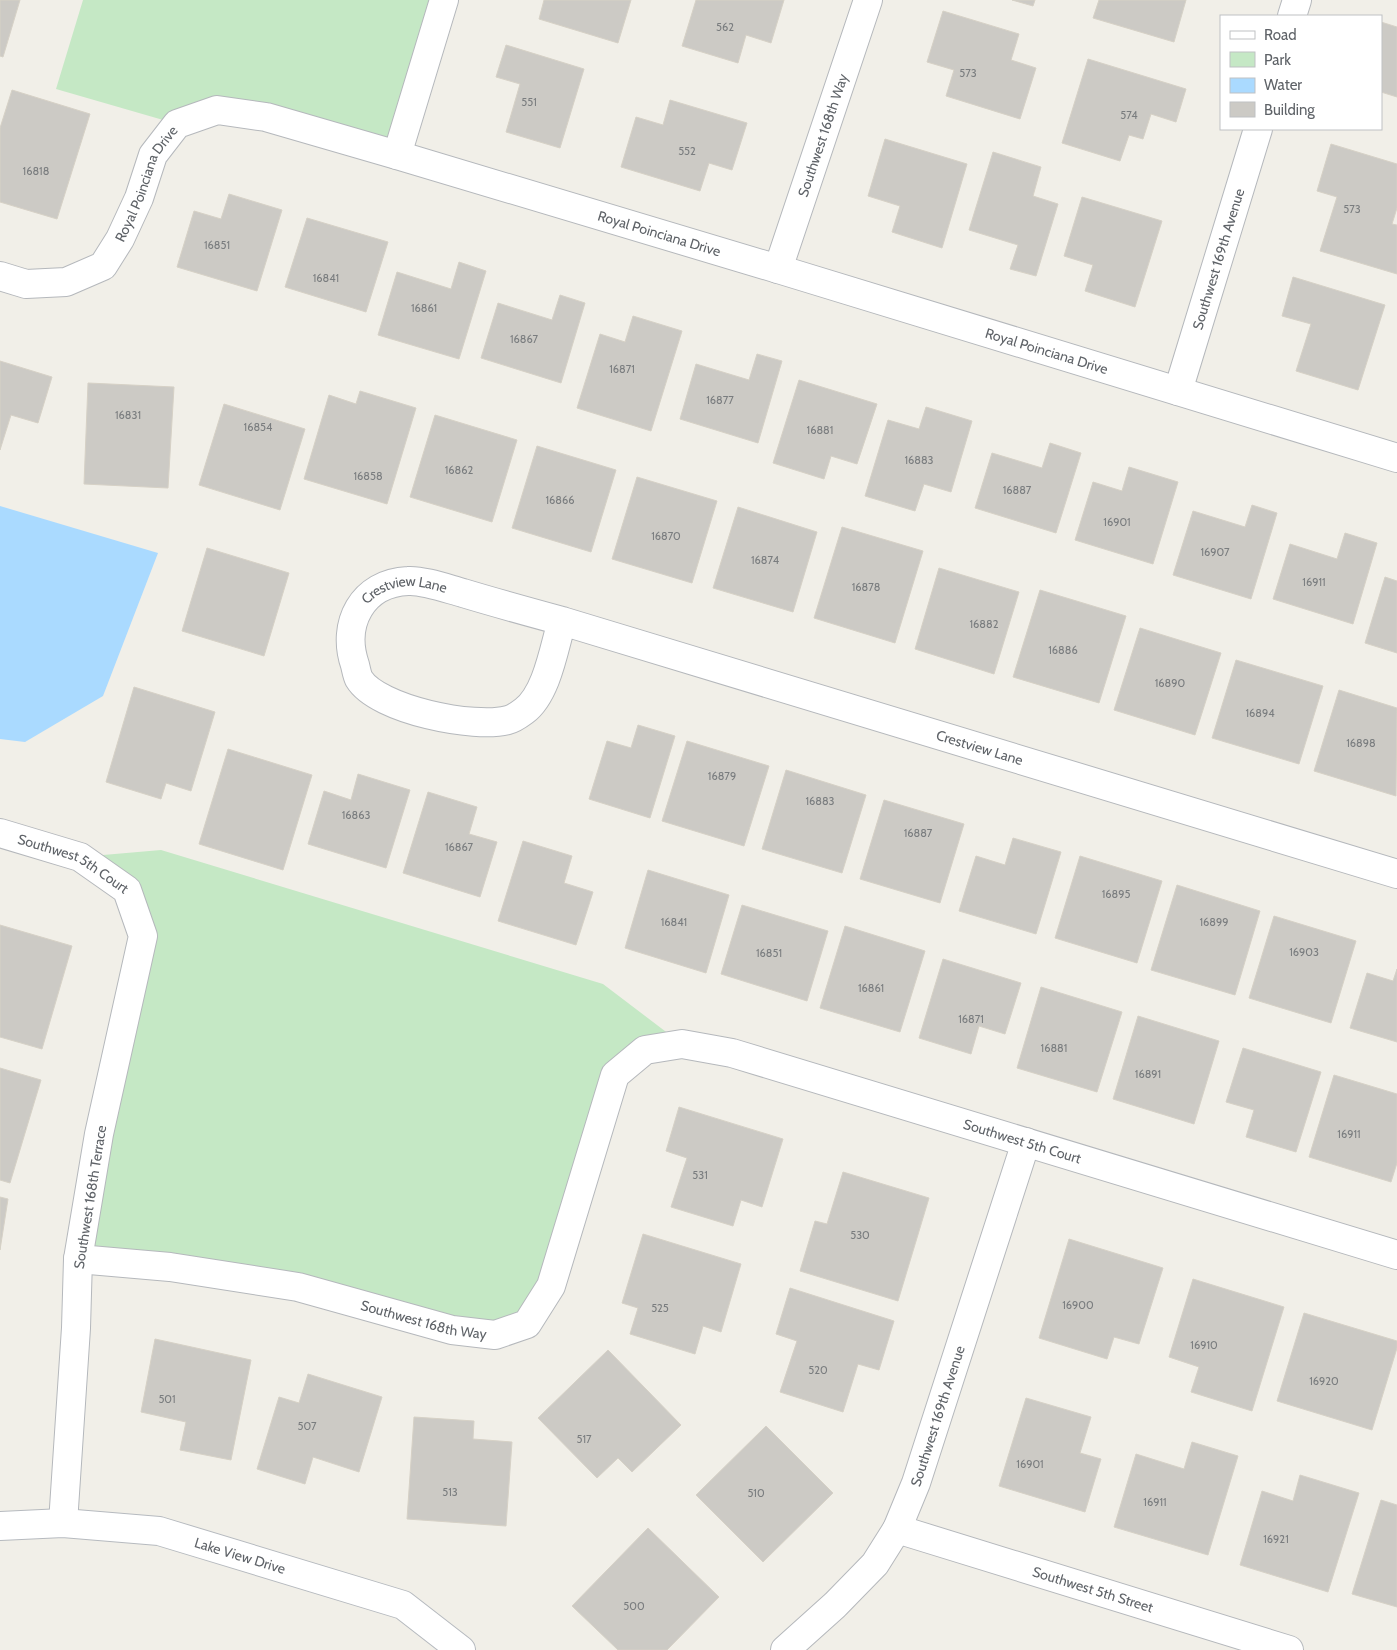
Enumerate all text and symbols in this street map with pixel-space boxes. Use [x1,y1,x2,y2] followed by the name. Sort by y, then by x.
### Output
[1220,15,1382,130] legend
[716,20,734,34] house number: 562
[1264,26,1297,44] text: Road
[1264,51,1291,69] text: Park
[959,66,977,80] house number: 573
[794,71,852,199] street label: Southwest 168th Way
[1264,76,1302,94] text: Water
[521,95,537,109] house number: 551
[1264,101,1315,119] text: Building
[1120,108,1138,122] house number: 574
[111,122,181,245] street label: Royal Poinciana Drive
[678,144,696,158] house number: 552
[23,164,49,178] house number: 16818
[1188,186,1248,332] street label: Southwest 169th Avenue
[1343,202,1361,216] house number: 573
[596,207,723,260] street label: Royal Poinciana Drive
[204,238,230,252] house number: 16851
[313,271,339,285] house number: 16841
[411,301,437,315] house number: 16861
[983,324,1110,378] street label: Royal Poinciana Drive
[510,332,539,346] house number: 16867
[609,362,635,376] house number: 16871
[706,393,734,407] house number: 16877
[115,408,141,422] house number: 16831
[244,420,273,434] house number: 16854
[807,423,833,437] house number: 16881
[904,453,934,467] house number: 16883
[445,463,473,477] house number: 16862
[353,469,383,483] house number: 16858
[1003,483,1032,497] house number: 16887
[546,493,575,507] house number: 16866
[1103,515,1131,529] house number: 16901
[651,529,681,543] house number: 16870
[1200,545,1230,559] house number: 16907
[751,553,780,567] house number: 16874
[357,572,449,608] street label: Crestview Lane
[1302,575,1326,589] house number: 16911
[852,580,880,594] house number: 16878
[970,617,999,631] house number: 16882
[1048,643,1078,657] house number: 16886
[1155,676,1186,690] house number: 16890
[1245,706,1275,720] house number: 16894
[934,726,1025,769] street label: Crestview Lane
[1346,736,1376,750] house number: 16898
[708,769,736,783] house number: 16879
[805,794,835,808] house number: 16883
[342,808,370,822] house number: 16863
[904,826,933,840] house number: 16887
[16,830,132,898] street label: Southwest 5th Court
[445,840,474,854] house number: 16867
[1102,887,1130,901] house number: 16895
[661,915,687,929] house number: 16841
[1200,915,1229,929] house number: 16899
[1289,945,1319,959] house number: 16903
[756,946,782,960] house number: 16851
[858,981,884,995] house number: 16861
[958,1012,984,1026] house number: 16871
[1041,1041,1067,1055] house number: 16881
[1135,1067,1161,1081] house number: 16891
[961,1115,1083,1168] street label: Southwest 5th Court
[70,1124,110,1270] street label: Southwest 168th Terrace
[1337,1127,1361,1141] house number: 16911
[692,1168,708,1182] house number: 531
[850,1228,870,1242] house number: 530
[359,1296,488,1343] street label: Southwest 168th Way
[1062,1298,1094,1312] house number: 16900
[651,1301,669,1315] house number: 525
[1190,1338,1218,1352] house number: 16910
[907,1343,969,1489] street label: Southwest 169th Avenue
[808,1363,828,1377] house number: 520
[1309,1374,1339,1388] house number: 16920
[158,1392,176,1406] house number: 501
[297,1419,317,1433] house number: 507
[576,1432,592,1446] house number: 517
[1016,1457,1044,1471] house number: 16901
[442,1485,458,1499] house number: 513
[747,1486,765,1500] house number: 510
[1143,1495,1167,1509] house number: 16911
[1263,1532,1289,1546] house number: 16921
[192,1533,288,1578] street label: Lake View Drive
[1030,1562,1156,1617] street label: Southwest 5th Street
[623,1599,645,1613] house number: 500

